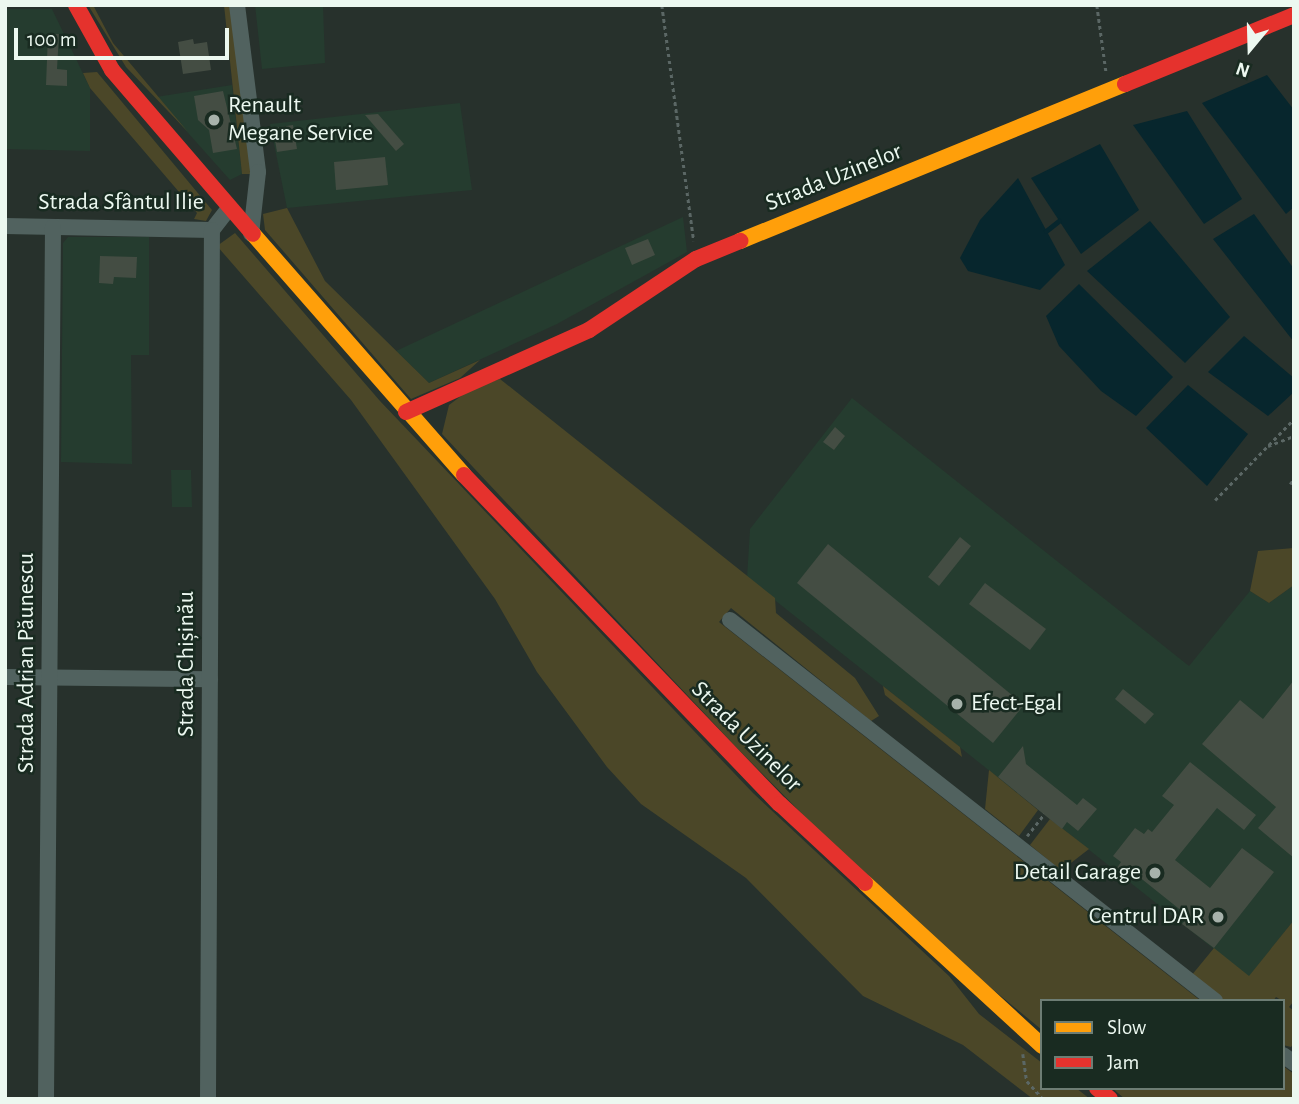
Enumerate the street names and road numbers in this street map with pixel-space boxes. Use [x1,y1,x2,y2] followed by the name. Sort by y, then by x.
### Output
[762,138,906,218] street label: Strada Uzinelor
[38,189,204,217] street label: Strada Sfântul Ilie
[13,553,41,773] street label: Strada Adrian Păunescu
[173,591,201,737] street label: Strada Chișinău
[685,676,807,798] street label: Strada Uzinelor

